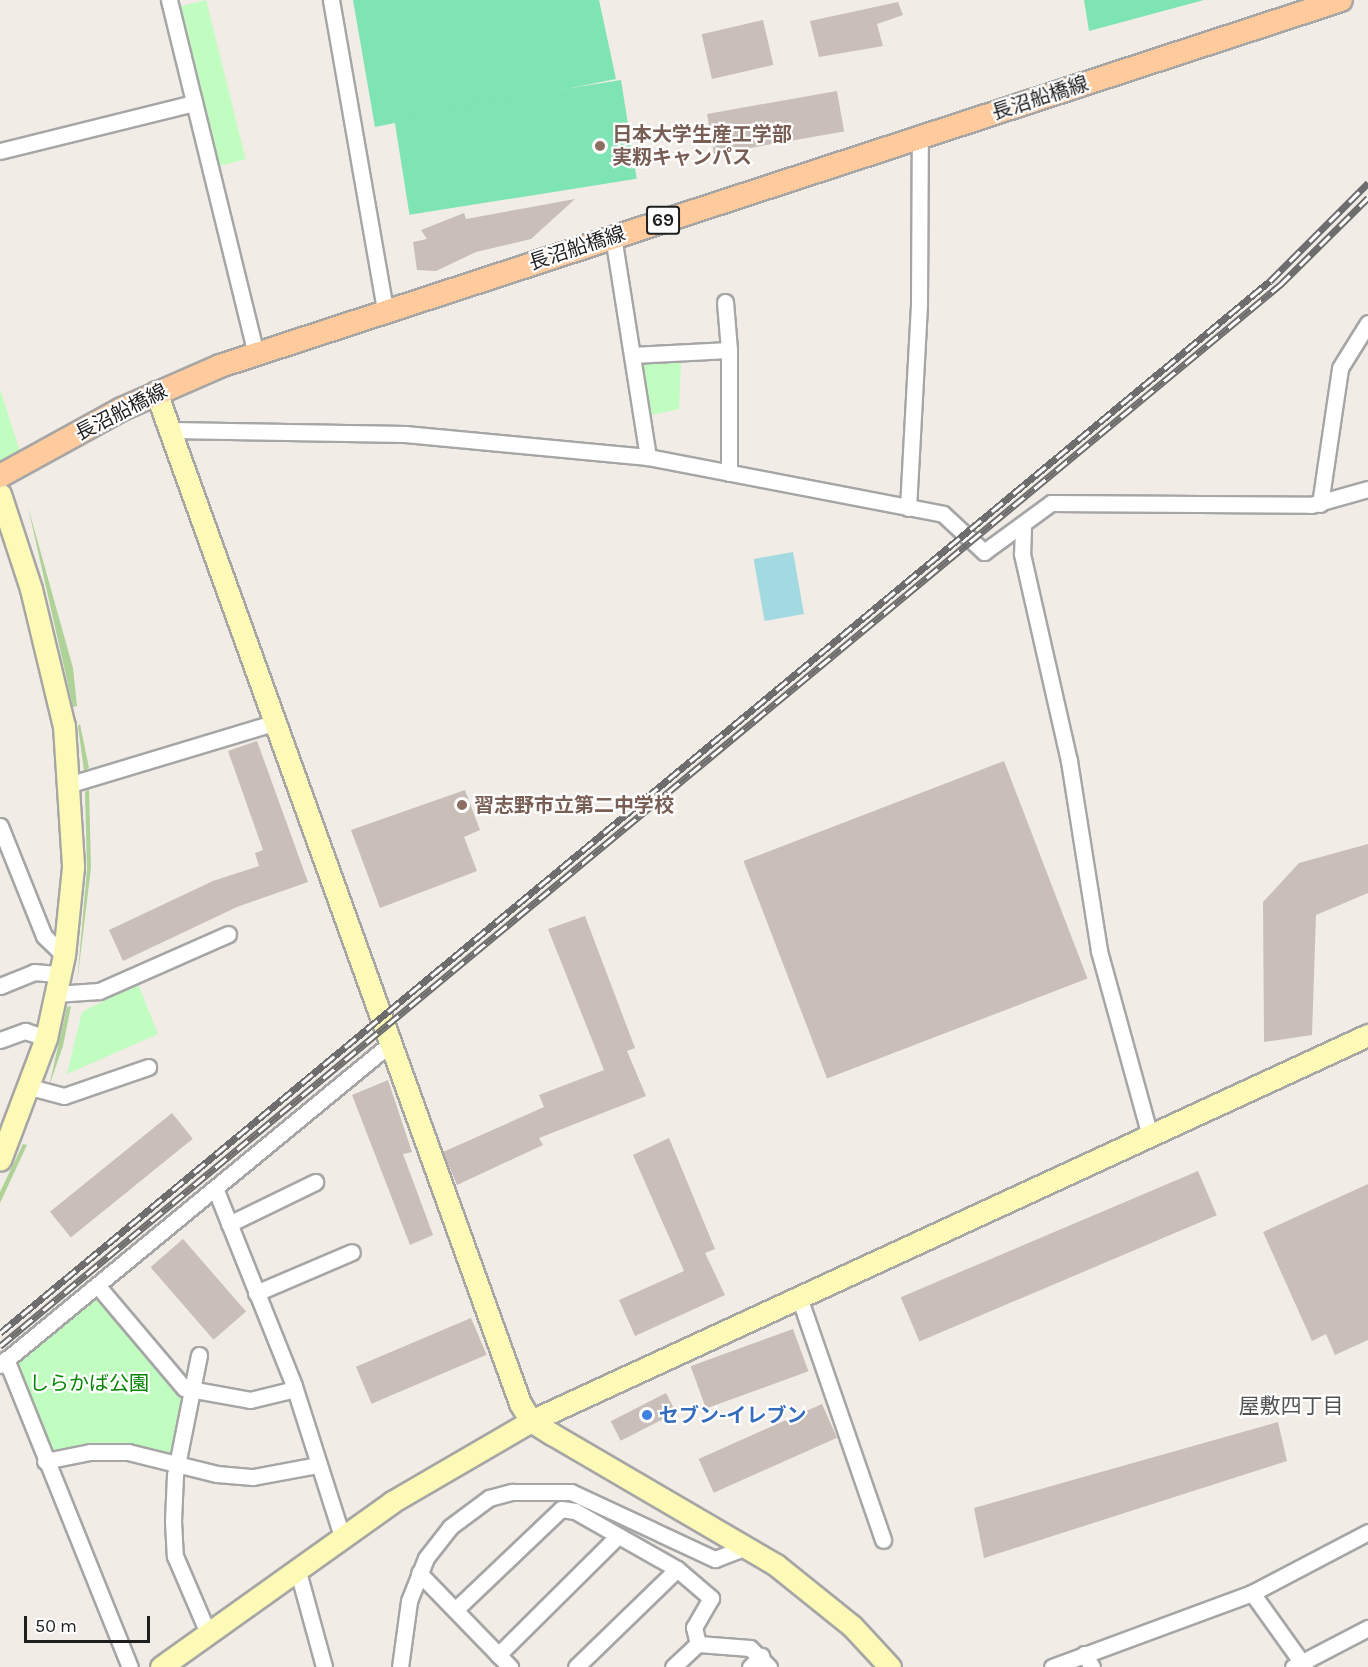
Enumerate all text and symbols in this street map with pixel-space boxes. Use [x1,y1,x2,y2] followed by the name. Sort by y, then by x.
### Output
[989,71,1091,125] street label: 長沼船橋線
[612,122,792,169] place label: 日本大学生産工学部 実籾キャンパス
[593,139,607,153] marker: 日本大学生産工学部 実籾キャンパス
[645,205,681,235] road number: 69
[526,221,628,275] street label: 長沼船橋線
[71,379,171,445] street label: 長沼船橋線
[474,793,674,817] place label: 習志野市立第二中学校
[455,798,469,812] marker: 習志野市立第二中学校
[29,1371,149,1395] park label: しらかば公園
[1239,1393,1343,1419] district label: 屋敷四丁目
[659,1403,806,1427] place label: セブン-イレブン
[640,1408,654,1422] marker: セブン-イレブン
[27,1604,153,1642] scale bar
[35,1615,77,1637] text: 50 m

